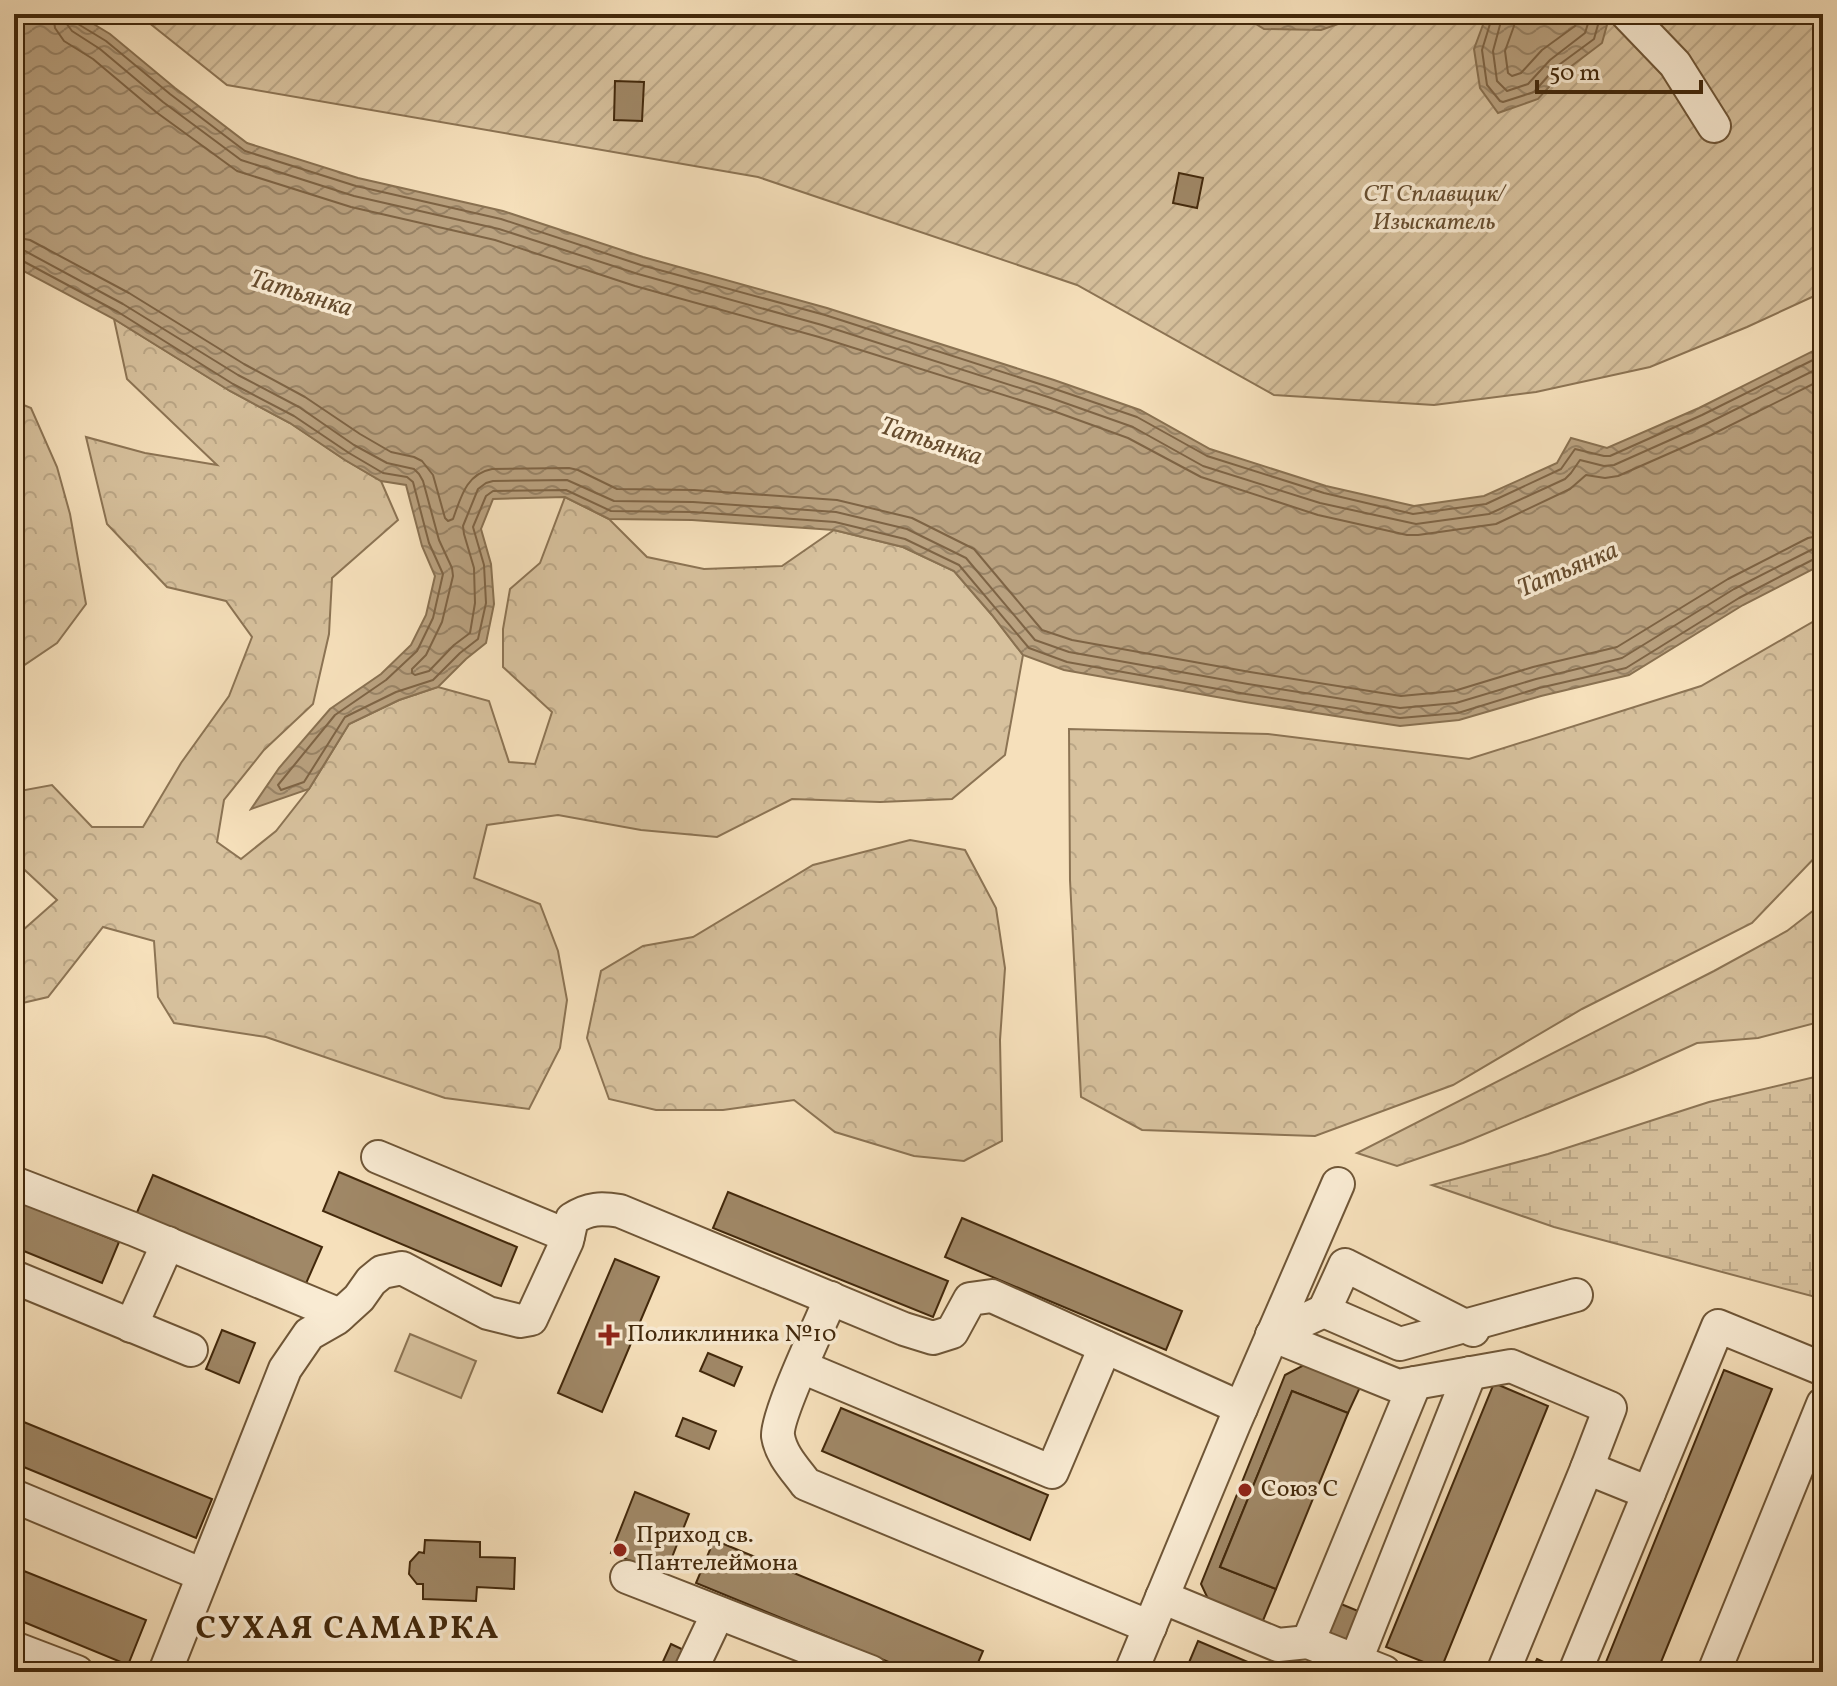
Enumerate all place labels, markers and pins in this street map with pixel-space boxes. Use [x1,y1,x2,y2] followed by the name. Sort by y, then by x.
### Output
[627,1318,836,1352] place label: Поликлиника №10
[598,1324,620,1346] marker: Поликлиника №10
[1261,1473,1338,1507] place label: Союз С
[1236,1481,1254,1499] marker: Союз С
[636,1519,799,1581] place label: Приход св. Пантелеймона
[611,1541,629,1559] marker: Приход св. Пантелеймона

